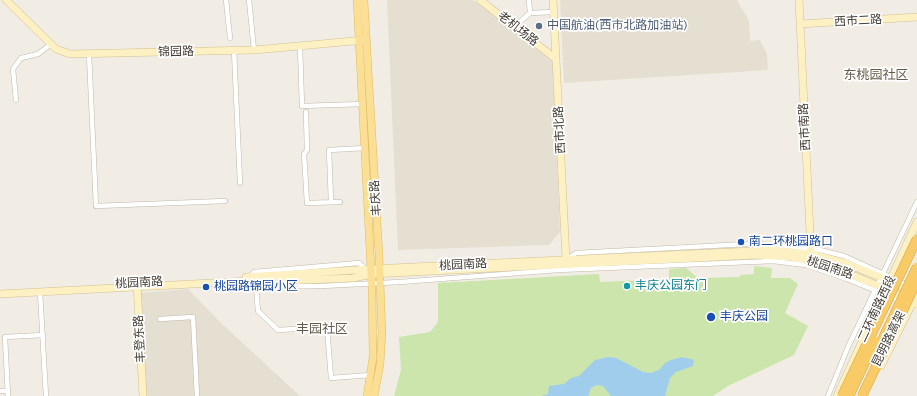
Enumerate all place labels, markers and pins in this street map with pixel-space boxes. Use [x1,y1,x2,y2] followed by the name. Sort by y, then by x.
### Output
[547,19,688,33] place label: 中国航油(西市北路加油站)
[534,21,544,31] marker: 中国航油(西市北路加油站)
[749,235,833,249] place label: 南二环桃园路口
[736,237,746,247] marker: 南二环桃园路口
[635,279,707,293] place label: 丰庆公园东门
[214,280,298,294] place label: 桃园路锦园小区
[622,281,632,291] marker: 丰庆公园东门
[201,282,211,292] marker: 桃园路锦园小区
[720,310,768,324] place label: 丰庆公园
[705,311,717,323] marker: 丰庆公园

